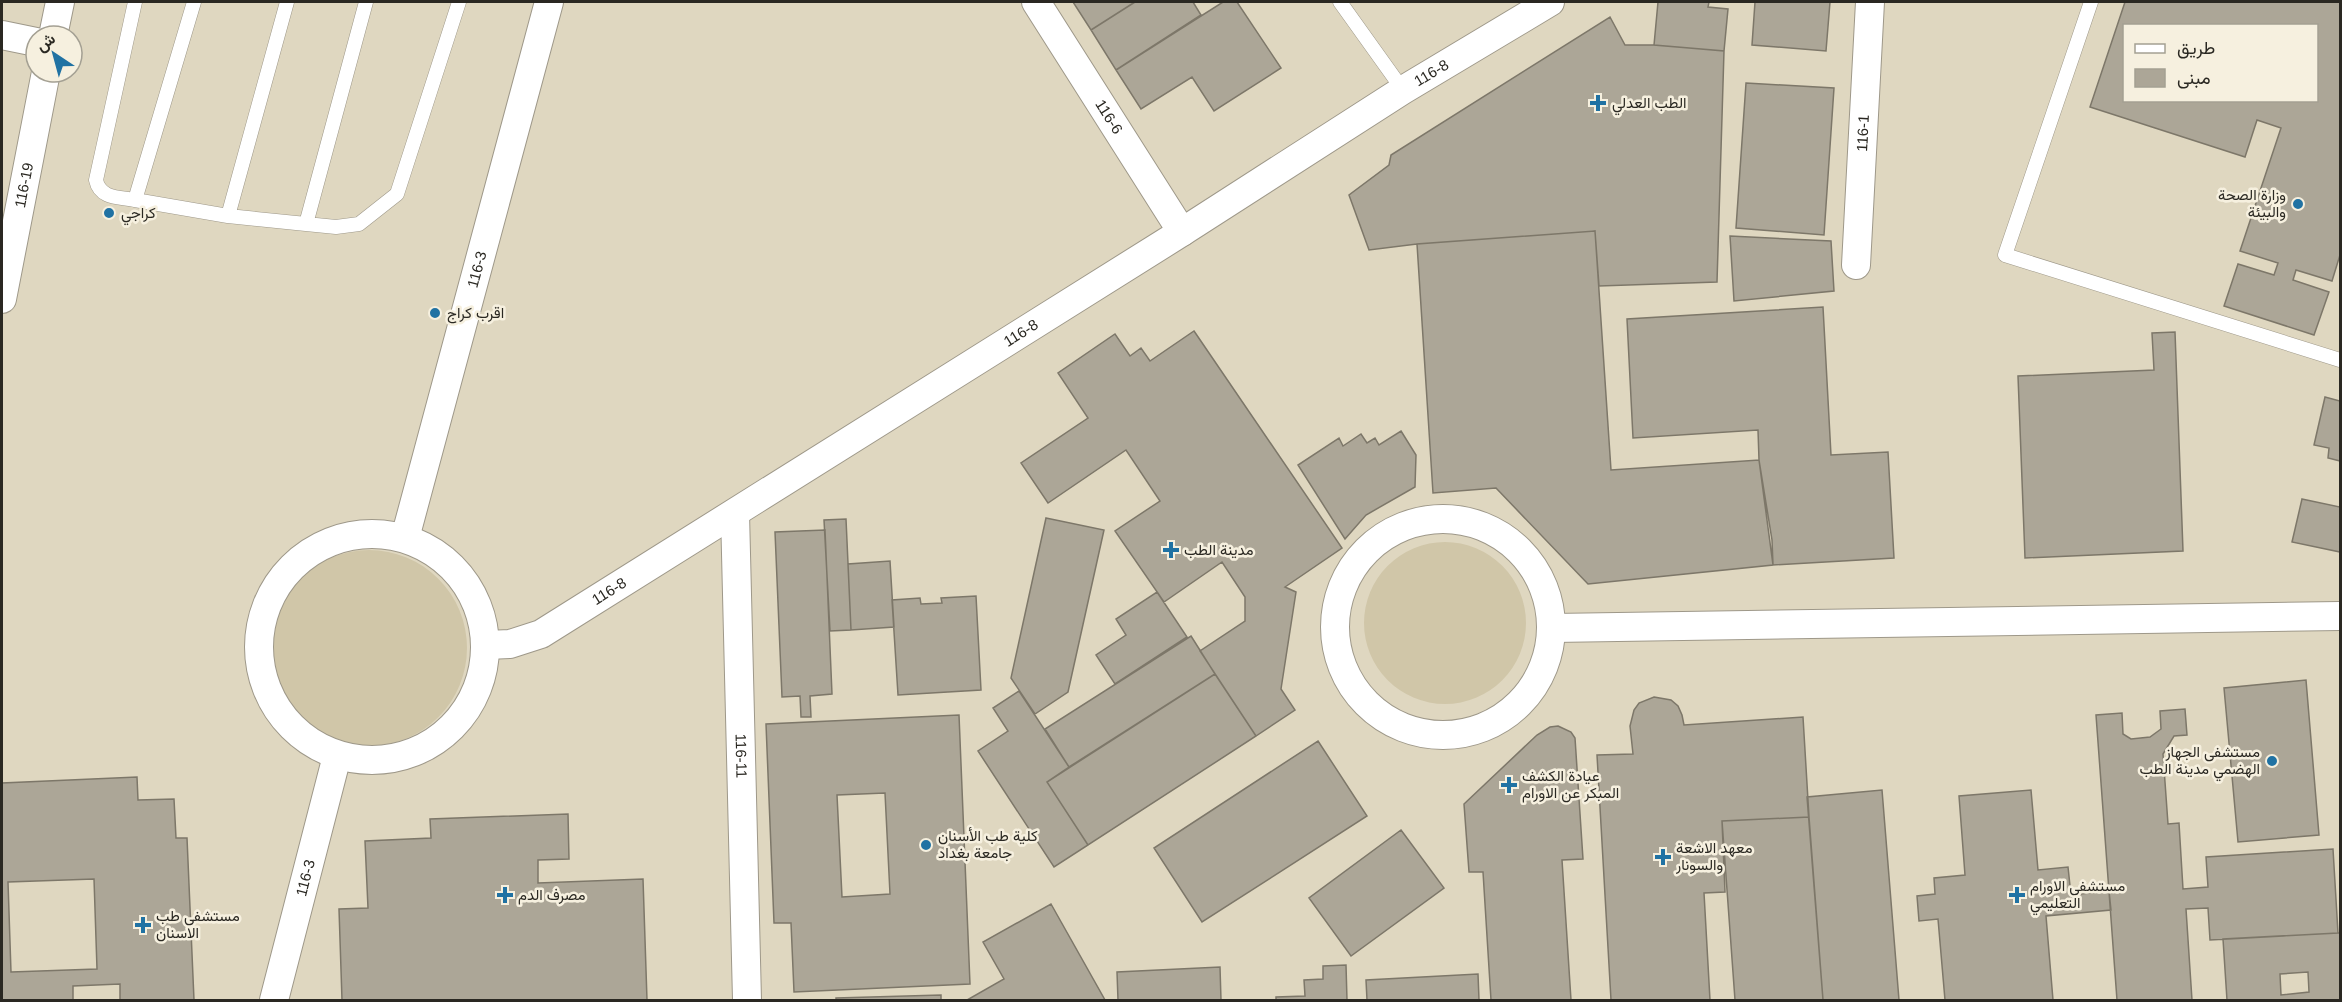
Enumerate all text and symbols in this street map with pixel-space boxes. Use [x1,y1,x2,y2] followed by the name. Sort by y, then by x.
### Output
[24,24,84,84] north arrow
[2123,24,2318,102] legend
[33,30,59,56] text: ش
[2177,38,2215,59] text: طريق
[1411,56,1451,89] street label: 116-8
[2177,68,2211,89] text: مبنى
[1589,94,1607,112] marker: الطب العدلي
[1612,94,1686,116] place label: الطب العدلي
[1092,96,1126,137] street label: 116-6
[1853,114,1872,152] street label: 116-1
[11,161,36,209] street label: 116-19
[2218,186,2286,221] place label: وزارة الصحة والبيئة
[2291,197,2305,211] marker: وزارة الصحة والبيئة
[121,204,156,226] place label: كراجي
[102,206,116,220] marker: كراجي
[464,249,490,290] street label: 116-3
[447,304,504,324] place label: اقرب كراج
[428,306,442,320] marker: اقرب كراج
[1000,316,1041,350] street label: 116-8
[1162,541,1180,559] marker: مدينة الطب
[1184,541,1254,559] place label: مدينة الطب
[589,574,629,608] street label: 116-8
[732,733,751,778] street label: 116-11
[2140,743,2260,782] place label: مستشفى الجهاز الهضمي مدينة الطب
[2265,754,2279,768] marker: مستشفى الجهاز الهضمي مدينة الطب
[1522,767,1619,803] place label: عيادة الكشف المبكر عن الاورام
[1500,776,1518,794] marker: عيادة الكشف المبكر عن الاورام
[938,827,1038,862] place label: كلية طب الأسنان جامعة بغداد
[919,838,933,852] marker: كلية طب الأسنان جامعة بغداد
[1675,839,1752,874] place label: معهد الاشعة والسونار
[1654,848,1672,866] marker: معهد الاشعة والسونار
[292,858,318,898] street label: 116-3
[2030,877,2125,916] place label: مستشفى الاورام التعليمي
[496,886,514,904] marker: مصرف الدم
[518,886,586,905] place label: مصرف الدم
[2008,886,2026,904] marker: مستشفى الاورام التعليمي
[156,907,240,942] place label: مستشفى طب الاسنان
[134,916,152,934] marker: مستشفى طب الاسنان

